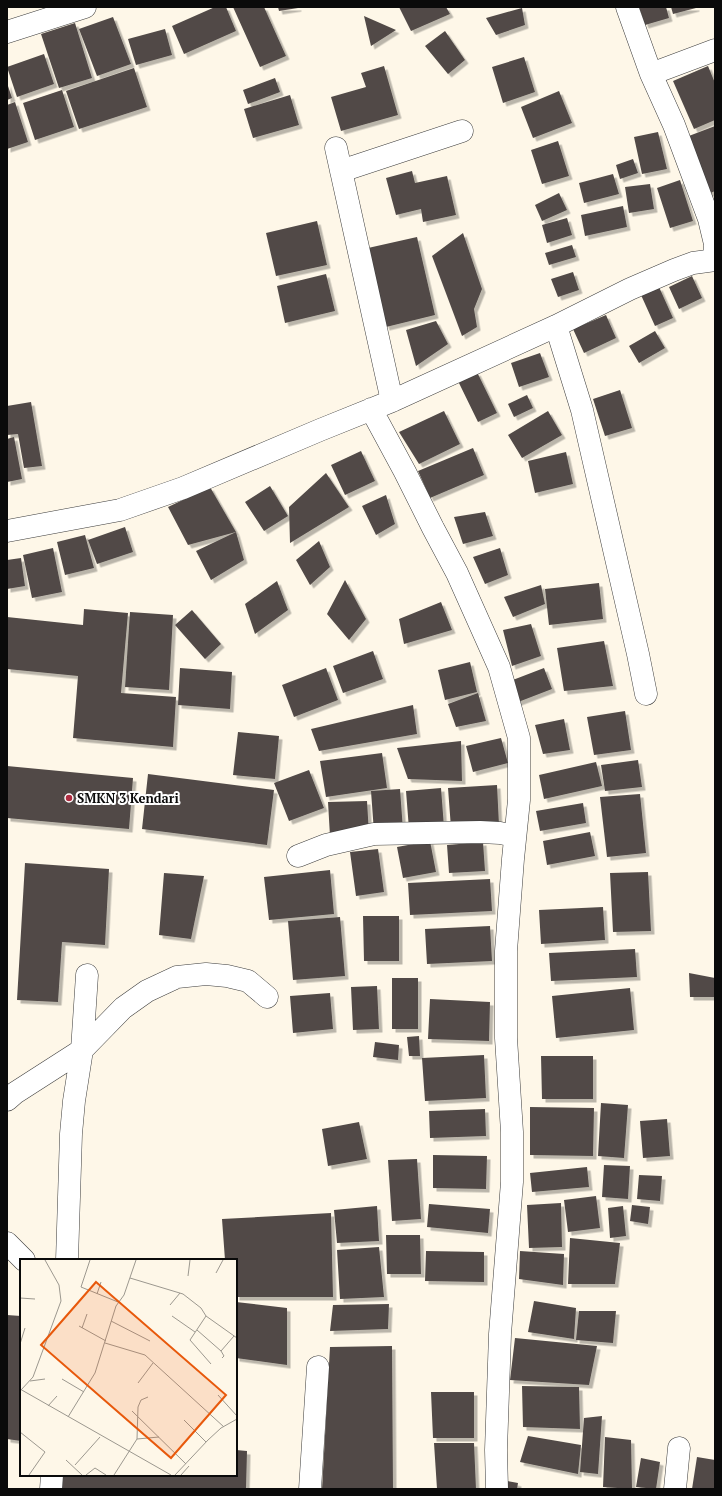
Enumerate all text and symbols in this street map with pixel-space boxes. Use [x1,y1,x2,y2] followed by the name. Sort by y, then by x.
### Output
[77,789,179,807] place label: SMKN 3 Kendari
[64,793,74,803] marker: SMKN 3 Kendari
[20,1259,237,1476] inset map

